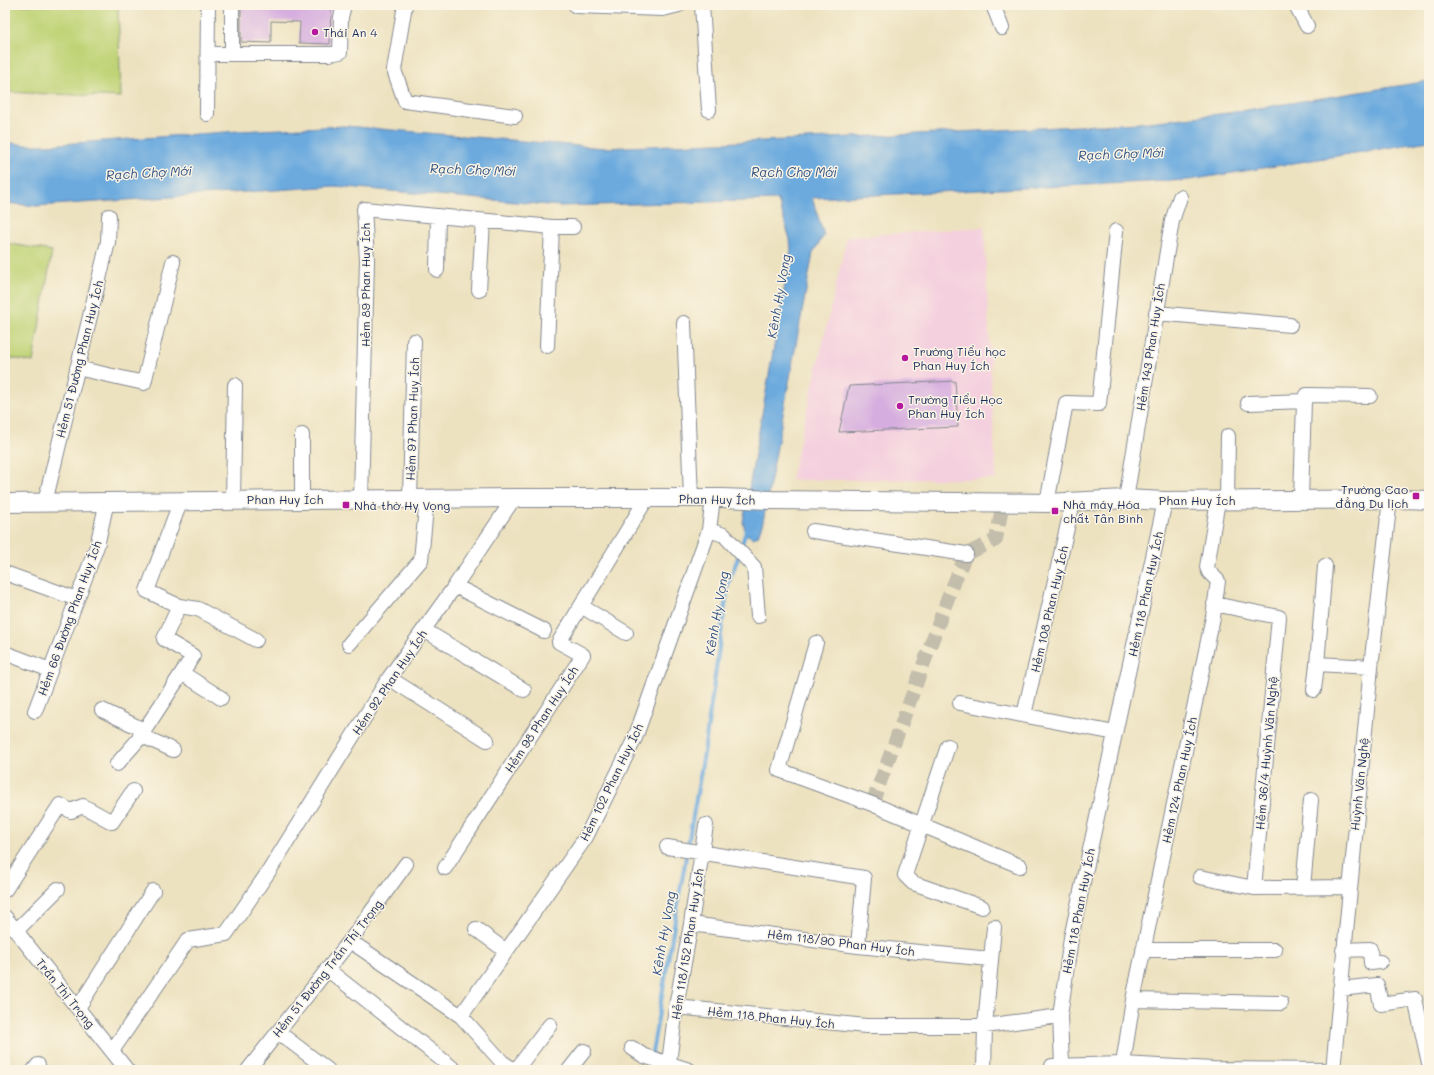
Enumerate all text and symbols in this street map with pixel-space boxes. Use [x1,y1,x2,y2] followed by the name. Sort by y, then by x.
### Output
[323,24,377,40] place label: Thái An 4
[310,27,320,37] marker: Thái An 4
[1078,143,1164,163] water label: Rạch Chợ Mới
[430,159,516,179] water label: Rạch Chợ Mới
[106,161,192,183] water label: Rạch Chợ Mới
[751,163,837,180] water label: Rạch Chợ Mới
[357,223,373,347] street label: Hẻm 89 Phan Huy Ích
[762,252,794,339] water label: Kênh Hy Vọng
[52,278,106,439] street label: Hẻm 51 Đường Phan Huy Ích
[1132,282,1168,412] street label: Hẻm 143 Phan Huy Ích
[913,343,1006,373] place label: Trường Tiểu học Phan Huy Ích
[900,353,910,363] marker: Trường Tiểu học Phan Huy Ích
[402,357,422,481] street label: Hẻm 97 Phan Huy Ích
[908,391,1003,421] place label: Trường Tiểu Học Phan Huy Ích
[895,401,905,411] marker: Trường Tiểu Học Phan Huy Ích
[1335,481,1408,511] place label: Trường Cao đẳng Du lịch
[679,490,756,508] street label: Phan Huy Ích
[247,491,323,507] street label: Phan Huy Ích
[1411,491,1421,501] marker: Trường Cao đẳng Du lịch
[1159,492,1235,508] street label: Phan Huy Ích
[1063,496,1143,526] place label: Nhà máy Hóa chất Tân Bình
[354,497,450,513] place label: Nhà thờ Hy Vọng
[341,500,351,510] marker: Nhà thờ Hy Vọng
[1050,506,1060,516] marker: Nhà máy Hóa chất Tân Bình
[1124,530,1166,658] street label: Hẻm 118 Phan Huy Ích
[33,538,105,698] street label: Hẻm 66 Đường Phan Huy Ích
[1027,544,1071,674] street label: Hẻm 108 Phan Huy Ích
[700,569,732,656] water label: Kênh Hy Vọng
[348,626,430,738] street label: Hẻm 92 Phan Huy Ích
[501,662,582,775] street label: Hẻm 98 Phan Huy Ích
[1251,675,1281,831] street label: Hẻm 36/4 Huỳnh Văn Nghệ
[1158,715,1200,845] street label: Hẻm 124 Phan Huy Ích
[576,720,647,844] street label: Hẻm 102 Phan Huy Ích
[1346,737,1372,831] street label: Huỳnh Văn Nghệ
[1058,847,1098,975] street label: Hẻm 118 Phan Huy Ích
[667,867,707,1021] street label: Hẻm 118/152 Phan Huy Ích
[647,889,679,976] water label: Kênh Hy Vọng
[268,896,386,1040] street label: Hẻm 51 Đường Trần Thị Trọng
[766,925,916,959] street label: Hẻm 118/90 Phan Huy Ích
[33,955,99,1031] street label: Trần Thị Trọng
[707,1002,836,1032] street label: Hẻm 118 Phan Huy Ích

